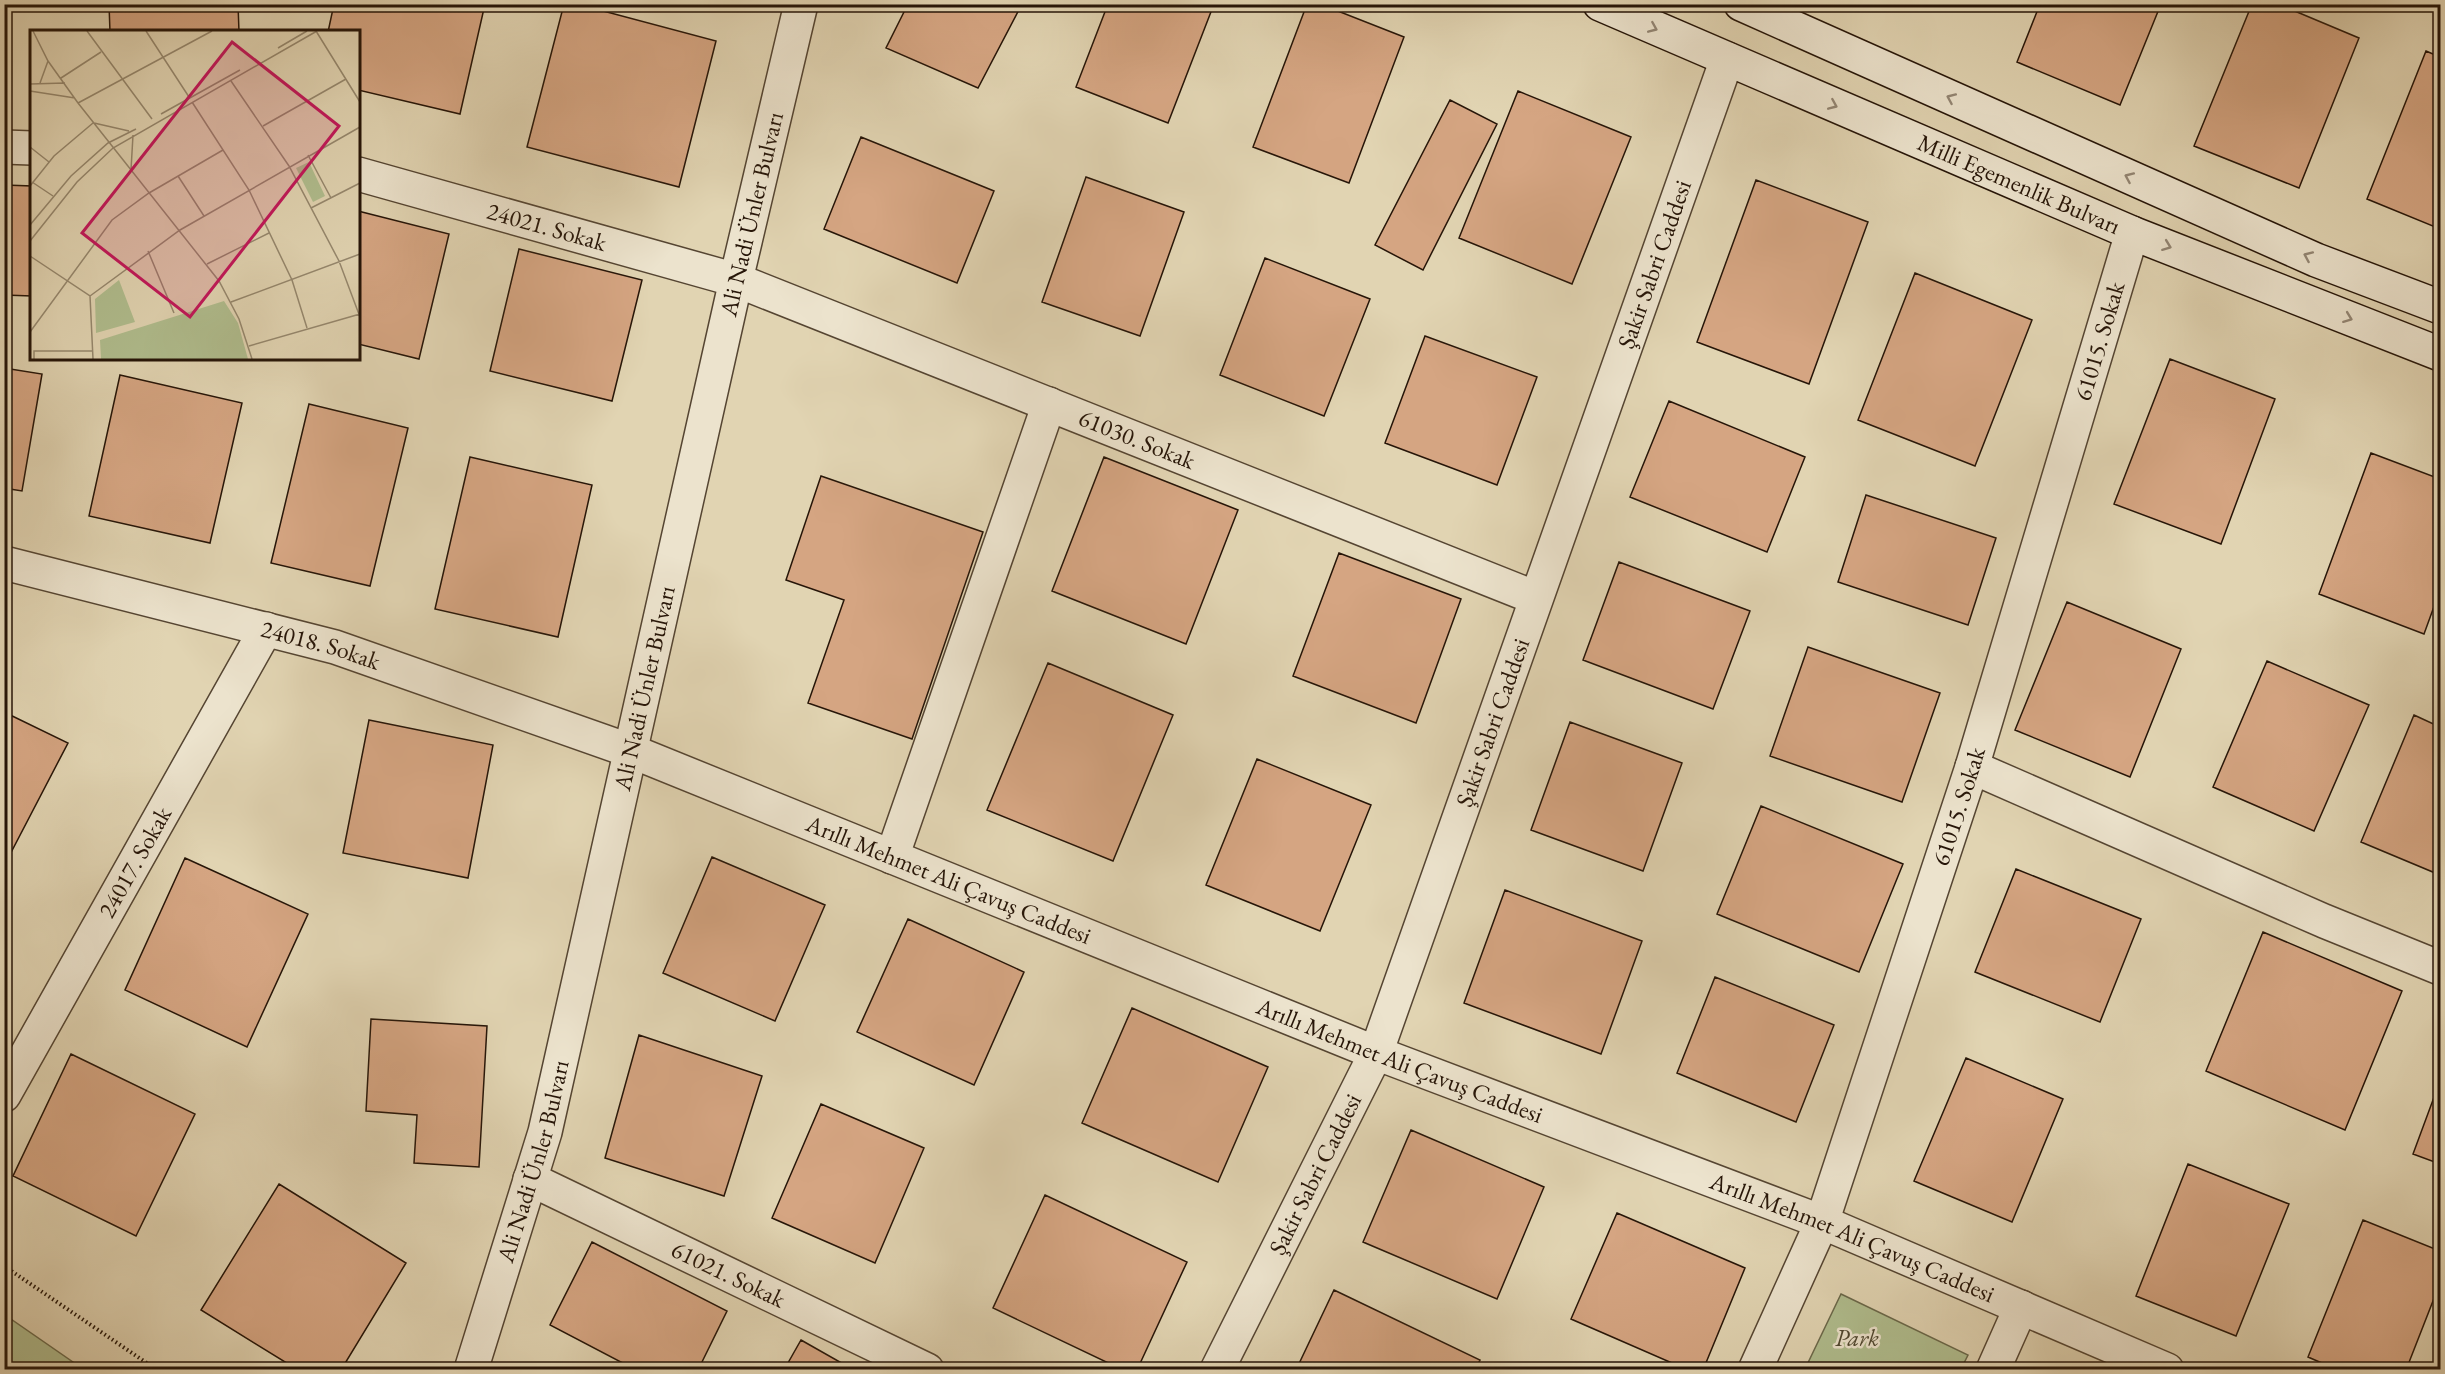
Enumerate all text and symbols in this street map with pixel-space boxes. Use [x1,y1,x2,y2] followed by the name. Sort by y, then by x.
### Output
[1647,21,1658,33] one-way arrow
[30,30,360,360] inset map
[1947,93,1958,105] one-way arrow
[1826,97,1837,109] one-way arrow
[712,109,790,320] street label: Ali Nadi Ünler Bulvarı
[1913,127,2125,241] street label: Milli Egemenlik Bulvarı
[2125,172,2136,184] one-way arrow
[1610,176,1698,353] street label: Şakir Sabri Caddesi
[484,195,611,258] street label: 24021. Sokak
[2161,239,2171,252] one-way arrow
[2303,251,2314,263] one-way arrow
[2067,277,2132,404] street label: 61015. Sokak
[2342,311,2353,323] one-way arrow
[1074,402,1201,476] street label: 61030. Sokak
[606,583,682,795] street label: Ali Nadi Ünler Bulvarı
[258,613,385,677] street label: 24018. Sokak
[1448,634,1536,811] street label: Şakir Sabri Caddesi
[1925,743,1992,869] street label: 61015. Sokak
[91,800,178,923] street label: 24017. Sokak
[801,807,1096,951] street label: Arıllı Mehmet Ali Çavuş Caddesi
[1251,990,1548,1130] street label: Arıllı Mehmet Ali Çavuş Caddesi
[489,1057,576,1267] street label: Ali Nadi Ünler Bulvarı
[1261,1088,1368,1260] street label: Şakir Sabri Caddesi
[1705,1165,2000,1309] street label: Arıllı Mehmet Ali Çavuş Caddesi
[666,1233,791,1315] street label: 61021. Sokak
[1835,1322,1879,1353] park label: Park

